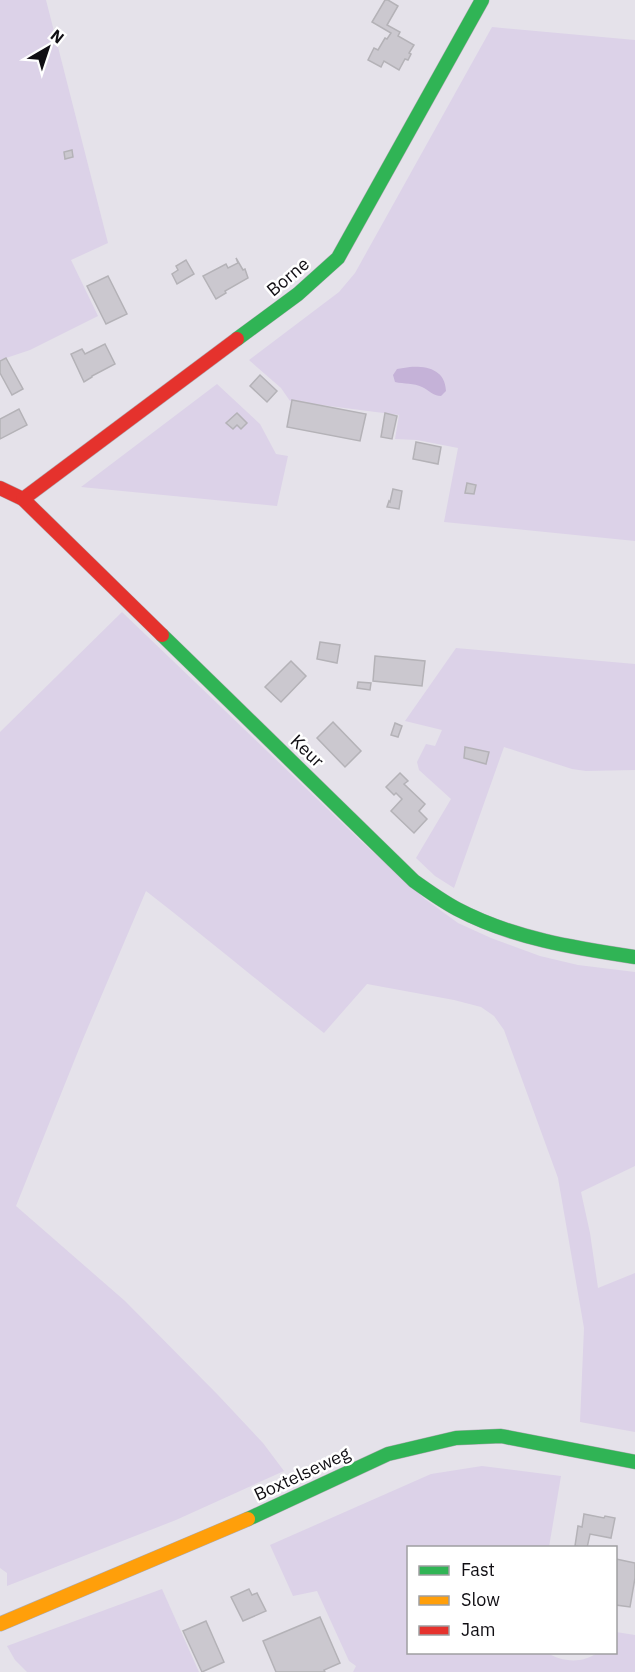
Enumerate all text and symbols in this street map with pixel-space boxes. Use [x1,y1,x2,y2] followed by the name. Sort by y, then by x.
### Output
[18,18,78,78] north arrow
[47,25,68,48] text: N
[262,252,314,301] street label: Borne
[286,729,329,772] street label: Keur
[250,1441,354,1506] street label: Boxtelseweg
[407,1546,617,1654] legend
[461,1558,495,1581] text: Fast
[461,1588,500,1611] text: Slow
[461,1618,496,1641] text: Jam

